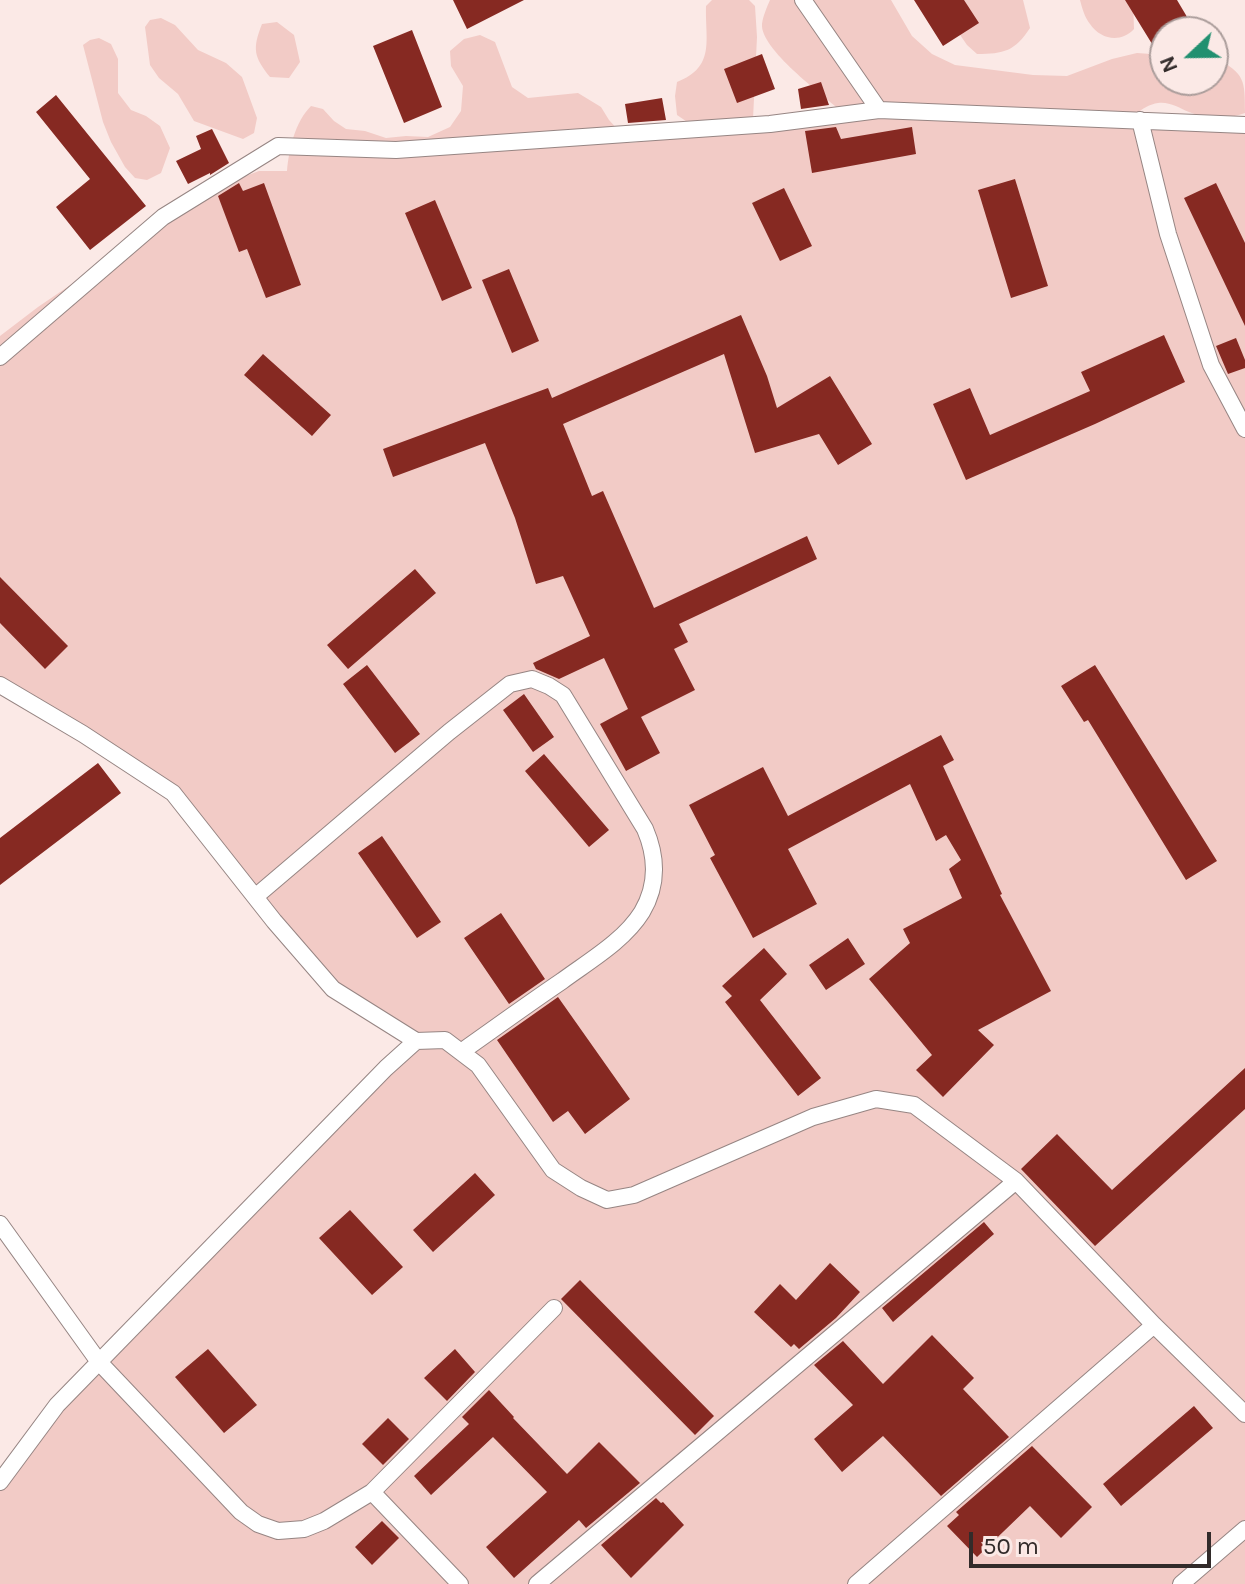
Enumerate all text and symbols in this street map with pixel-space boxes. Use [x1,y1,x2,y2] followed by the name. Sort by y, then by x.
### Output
[1149,16,1229,96] north arrow
[1154,52,1184,76] text: N
[973,1516,1215,1566] scale bar
[983,1532,1039,1560] text: 50 m

